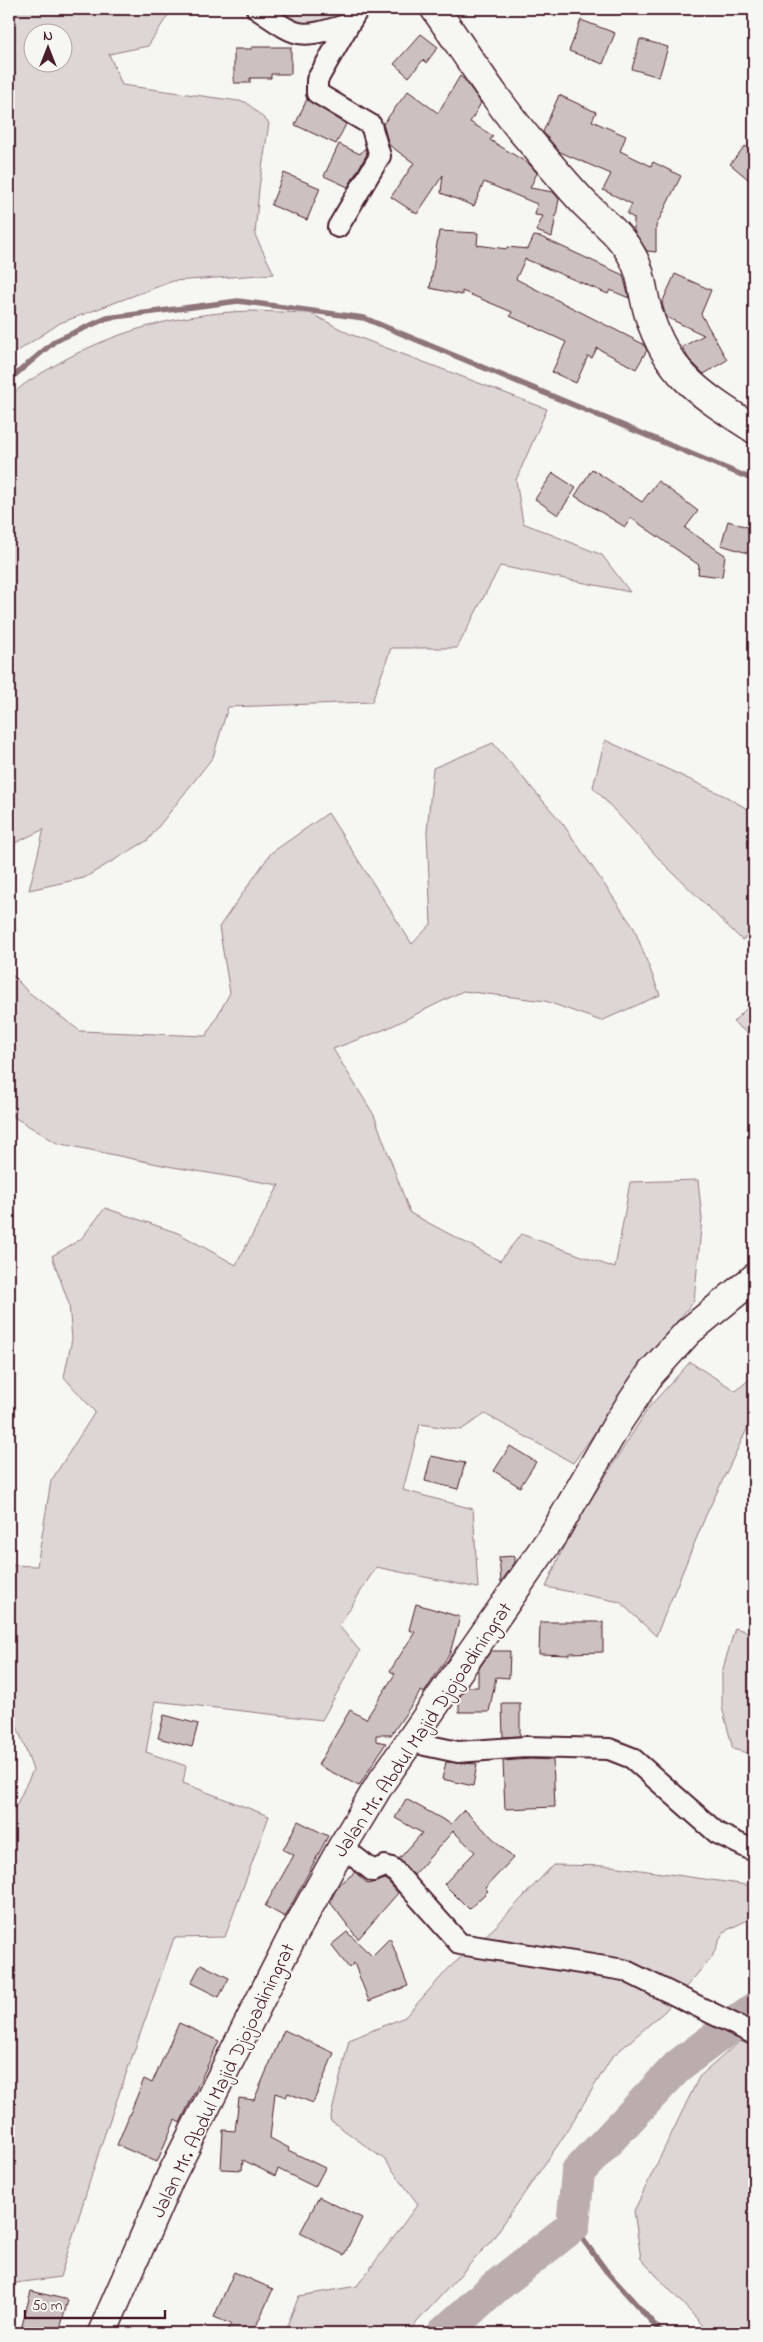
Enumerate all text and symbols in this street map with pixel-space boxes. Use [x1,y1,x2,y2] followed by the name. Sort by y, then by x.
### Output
[22,22,72,72] north arrow
[43,26,53,47] text: N
[327,1597,522,1864] street label: Jalan Mr. Abdul Majid Djojoadiningrat
[145,1939,305,2224] street label: Jalan Mr. Abdul Majid Djojoadiningrat
[25,2287,165,2319] scale bar
[32,2295,63,2317] text: 50 m

